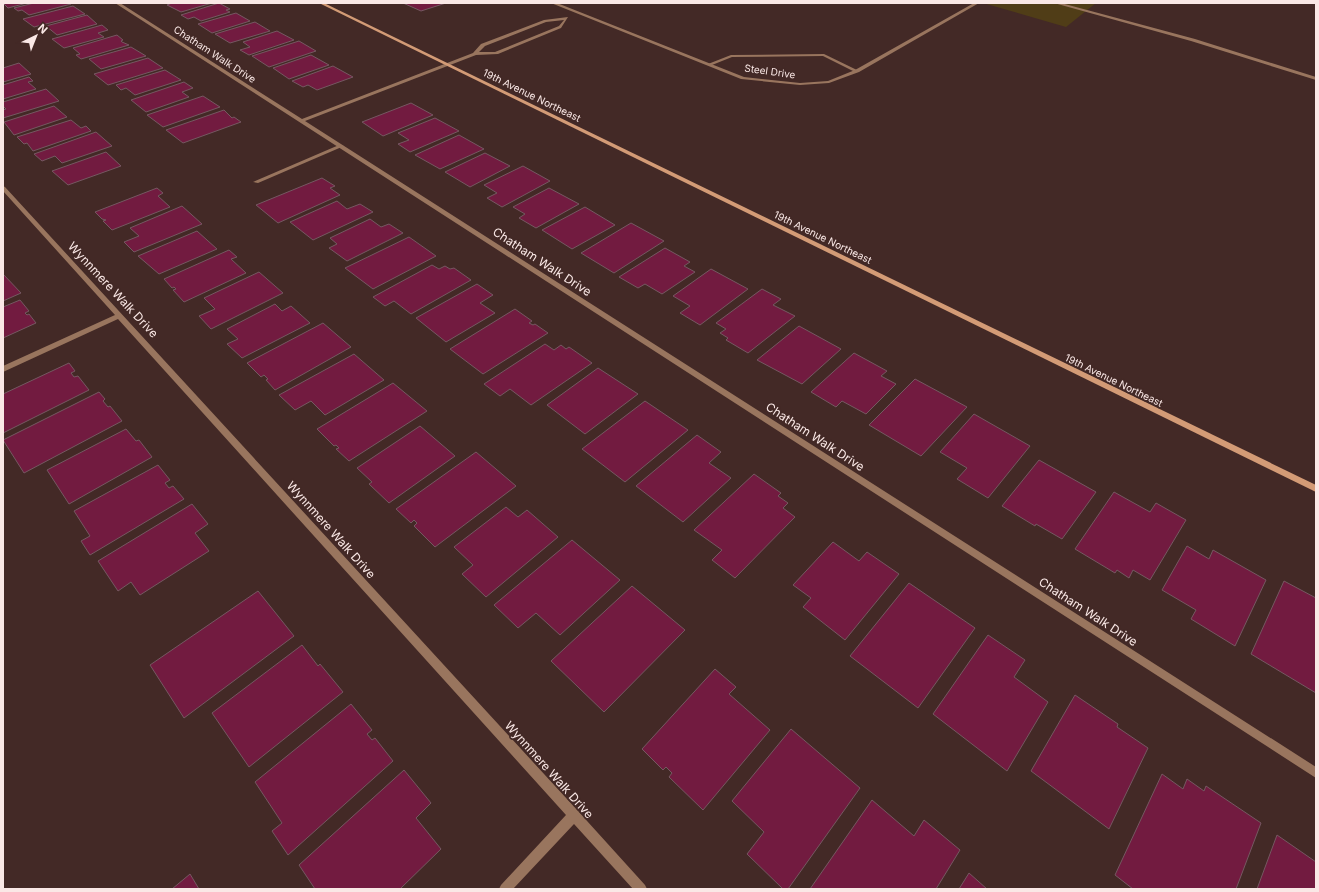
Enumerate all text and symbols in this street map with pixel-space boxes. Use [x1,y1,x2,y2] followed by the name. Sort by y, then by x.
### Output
[16,16,56,56] north arrow
[35,21,51,37] text: N
[172,23,259,85] street label: Chatham Walk Drive
[744,61,796,81] street label: Steel Drive
[481,66,583,124] street label: 19th Avenue Northeast
[772,208,874,266] street label: 19th Avenue Northeast
[490,224,595,299] street label: Chatham Walk Drive
[65,239,162,341] street label: Wynnmere Walk Drive
[1063,351,1165,409] street label: 19th Avenue Northeast
[763,399,868,474] street label: Chatham Walk Drive
[284,478,379,581] street label: Wynnmere Walk Drive
[1036,574,1141,649] street label: Chatham Walk Drive
[502,718,597,821] street label: Wynnmere Walk Drive

